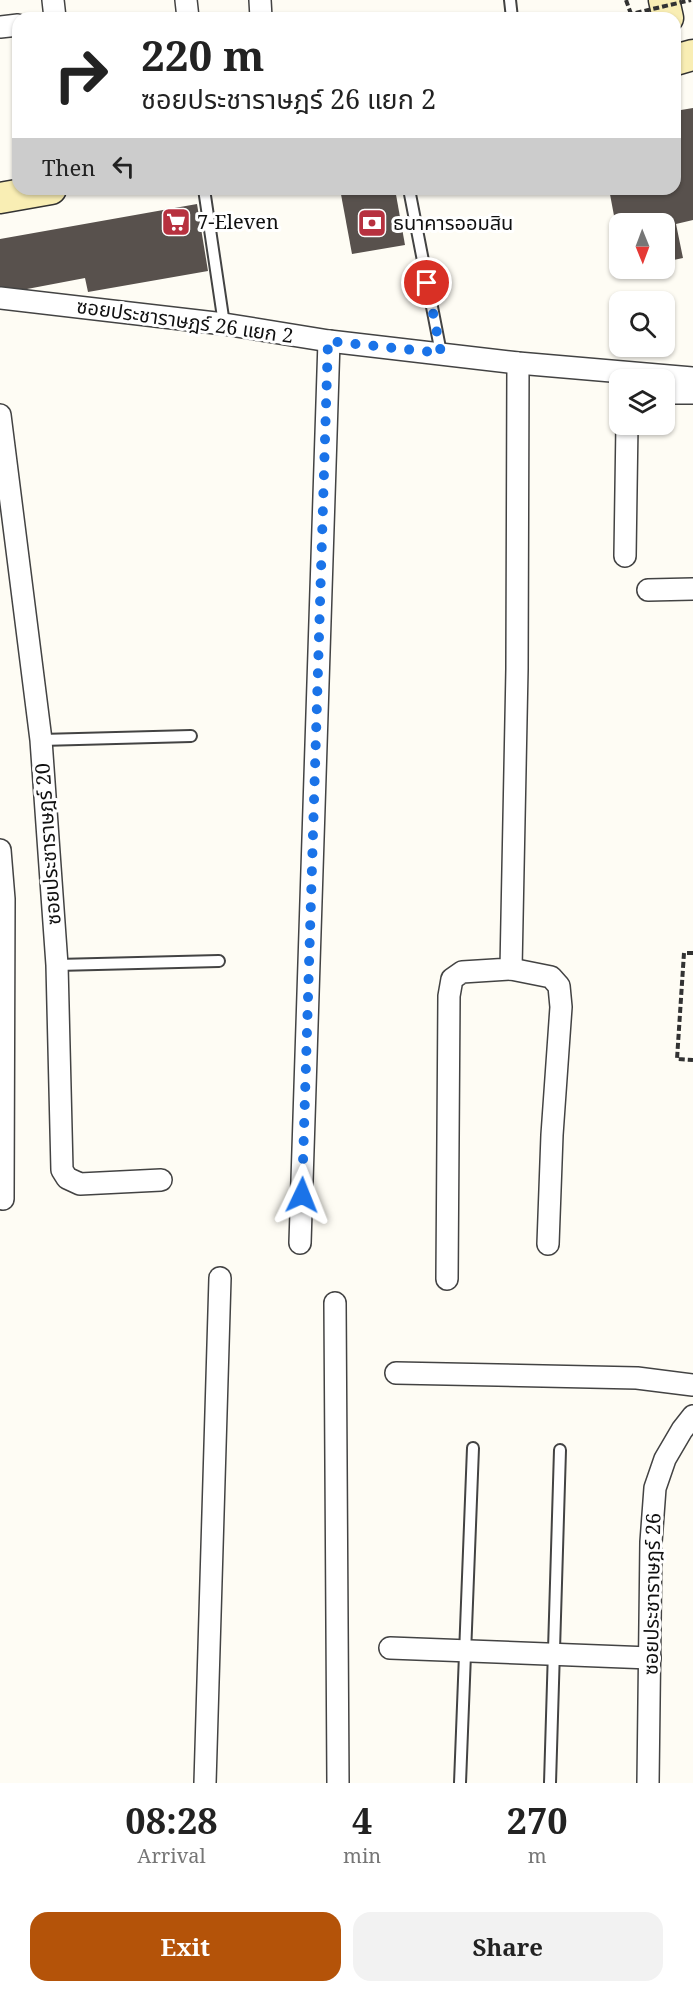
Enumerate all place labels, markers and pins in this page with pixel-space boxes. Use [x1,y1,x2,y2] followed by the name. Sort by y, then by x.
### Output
[160,206,192,238] supermarket icon: 7-Eleven
[356,207,388,239] bank icon: ธนาคารออมสิน
[197,208,279,235] place label: 7-Eleven
[393,209,513,236] place label: ธนาคารออมสิน
[401,257,452,308] pin

